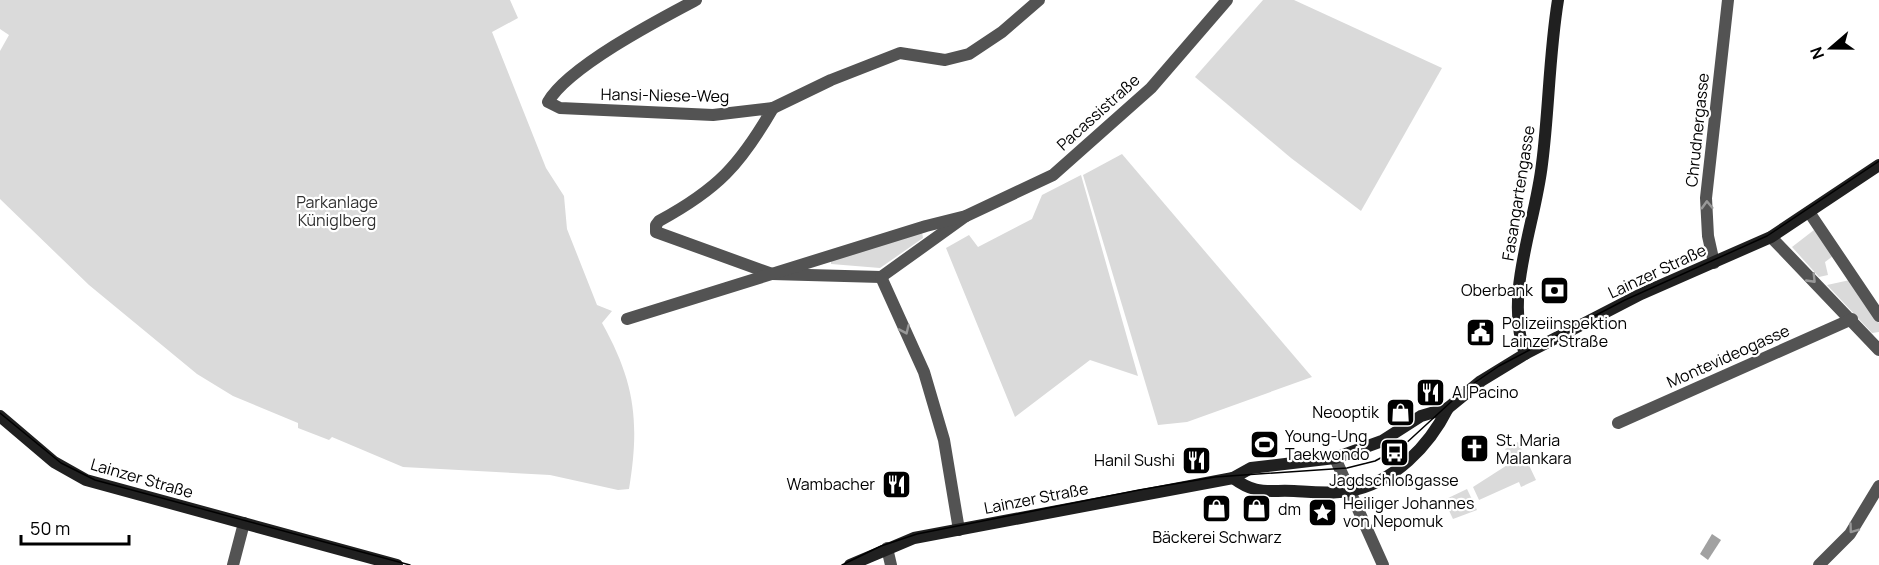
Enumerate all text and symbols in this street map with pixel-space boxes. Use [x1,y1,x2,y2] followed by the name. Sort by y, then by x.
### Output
[1801,18,1861,78] north arrow
[1805,44,1829,62] text: N
[1052,69,1144,155] street label: Pacassistraße
[1680,72,1714,188] street label: Chrudnergasse
[600,83,730,107] street label: Hansi-Niese-Weg
[1496,124,1540,262] street label: Fasangartengasse
[296,191,378,231] park label: Parkanlage Küniglberg
[1700,201,1713,210] one-way arrow
[1604,239,1710,303] street label: Lainzer Straße
[1805,272,1816,282] one-way arrow
[1538,274,1570,306] bank icon: Oberbank
[1461,279,1534,301] place label: Oberbank
[1502,312,1627,352] place label: Polizeiinspektion Lainzer Straße
[1465,316,1497,348] public building icon: Polizeiinspektion Lainzer Straße
[1663,319,1793,393] street label: Montevideogasse
[898,324,910,335] one-way arrow
[1415,376,1447,408] restaurant icon: Al Pacino
[1452,381,1519,403] place label: Al Pacino
[1384,396,1416,428] shop icon: Neooptik
[1312,401,1380,423] place label: Neooptik
[1285,425,1369,465] place label: Young-Ung Taekwondo
[1248,429,1280,461] sports icon: Young-Ung Taekwondo
[1496,429,1572,469] place label: St. Maria Malankara
[1459,433,1491,465] church icon: St. Maria Malankara
[1378,436,1410,468] bus stop icon: Jagdschloßgasse
[1180,444,1212,476] restaurant icon: Hanil Sushi
[1094,449,1175,471] place label: Hanil Sushi
[88,453,196,503] street label: Lainzer Straße
[880,468,912,500] restaurant icon: Wambacher
[1329,469,1459,491] place label: Jagdschloßgasse
[786,473,875,495] place label: Wambacher
[982,477,1090,519] street label: Lainzer Straße
[1343,492,1474,532] place label: Heiliger Johannes von Nepomuk
[1201,493,1233,525] shop icon: Bäckerei Schwarz
[1241,493,1273,525] shop icon: dm
[1306,496,1338,528] place icon: Heiliger Johannes von Nepomuk
[1278,498,1301,520] place label: dm
[21,508,129,546] scale bar
[30,516,70,540] text: 50 m
[1850,522,1861,533] one-way arrow
[1152,526,1282,548] place label: Bäckerei Schwarz

